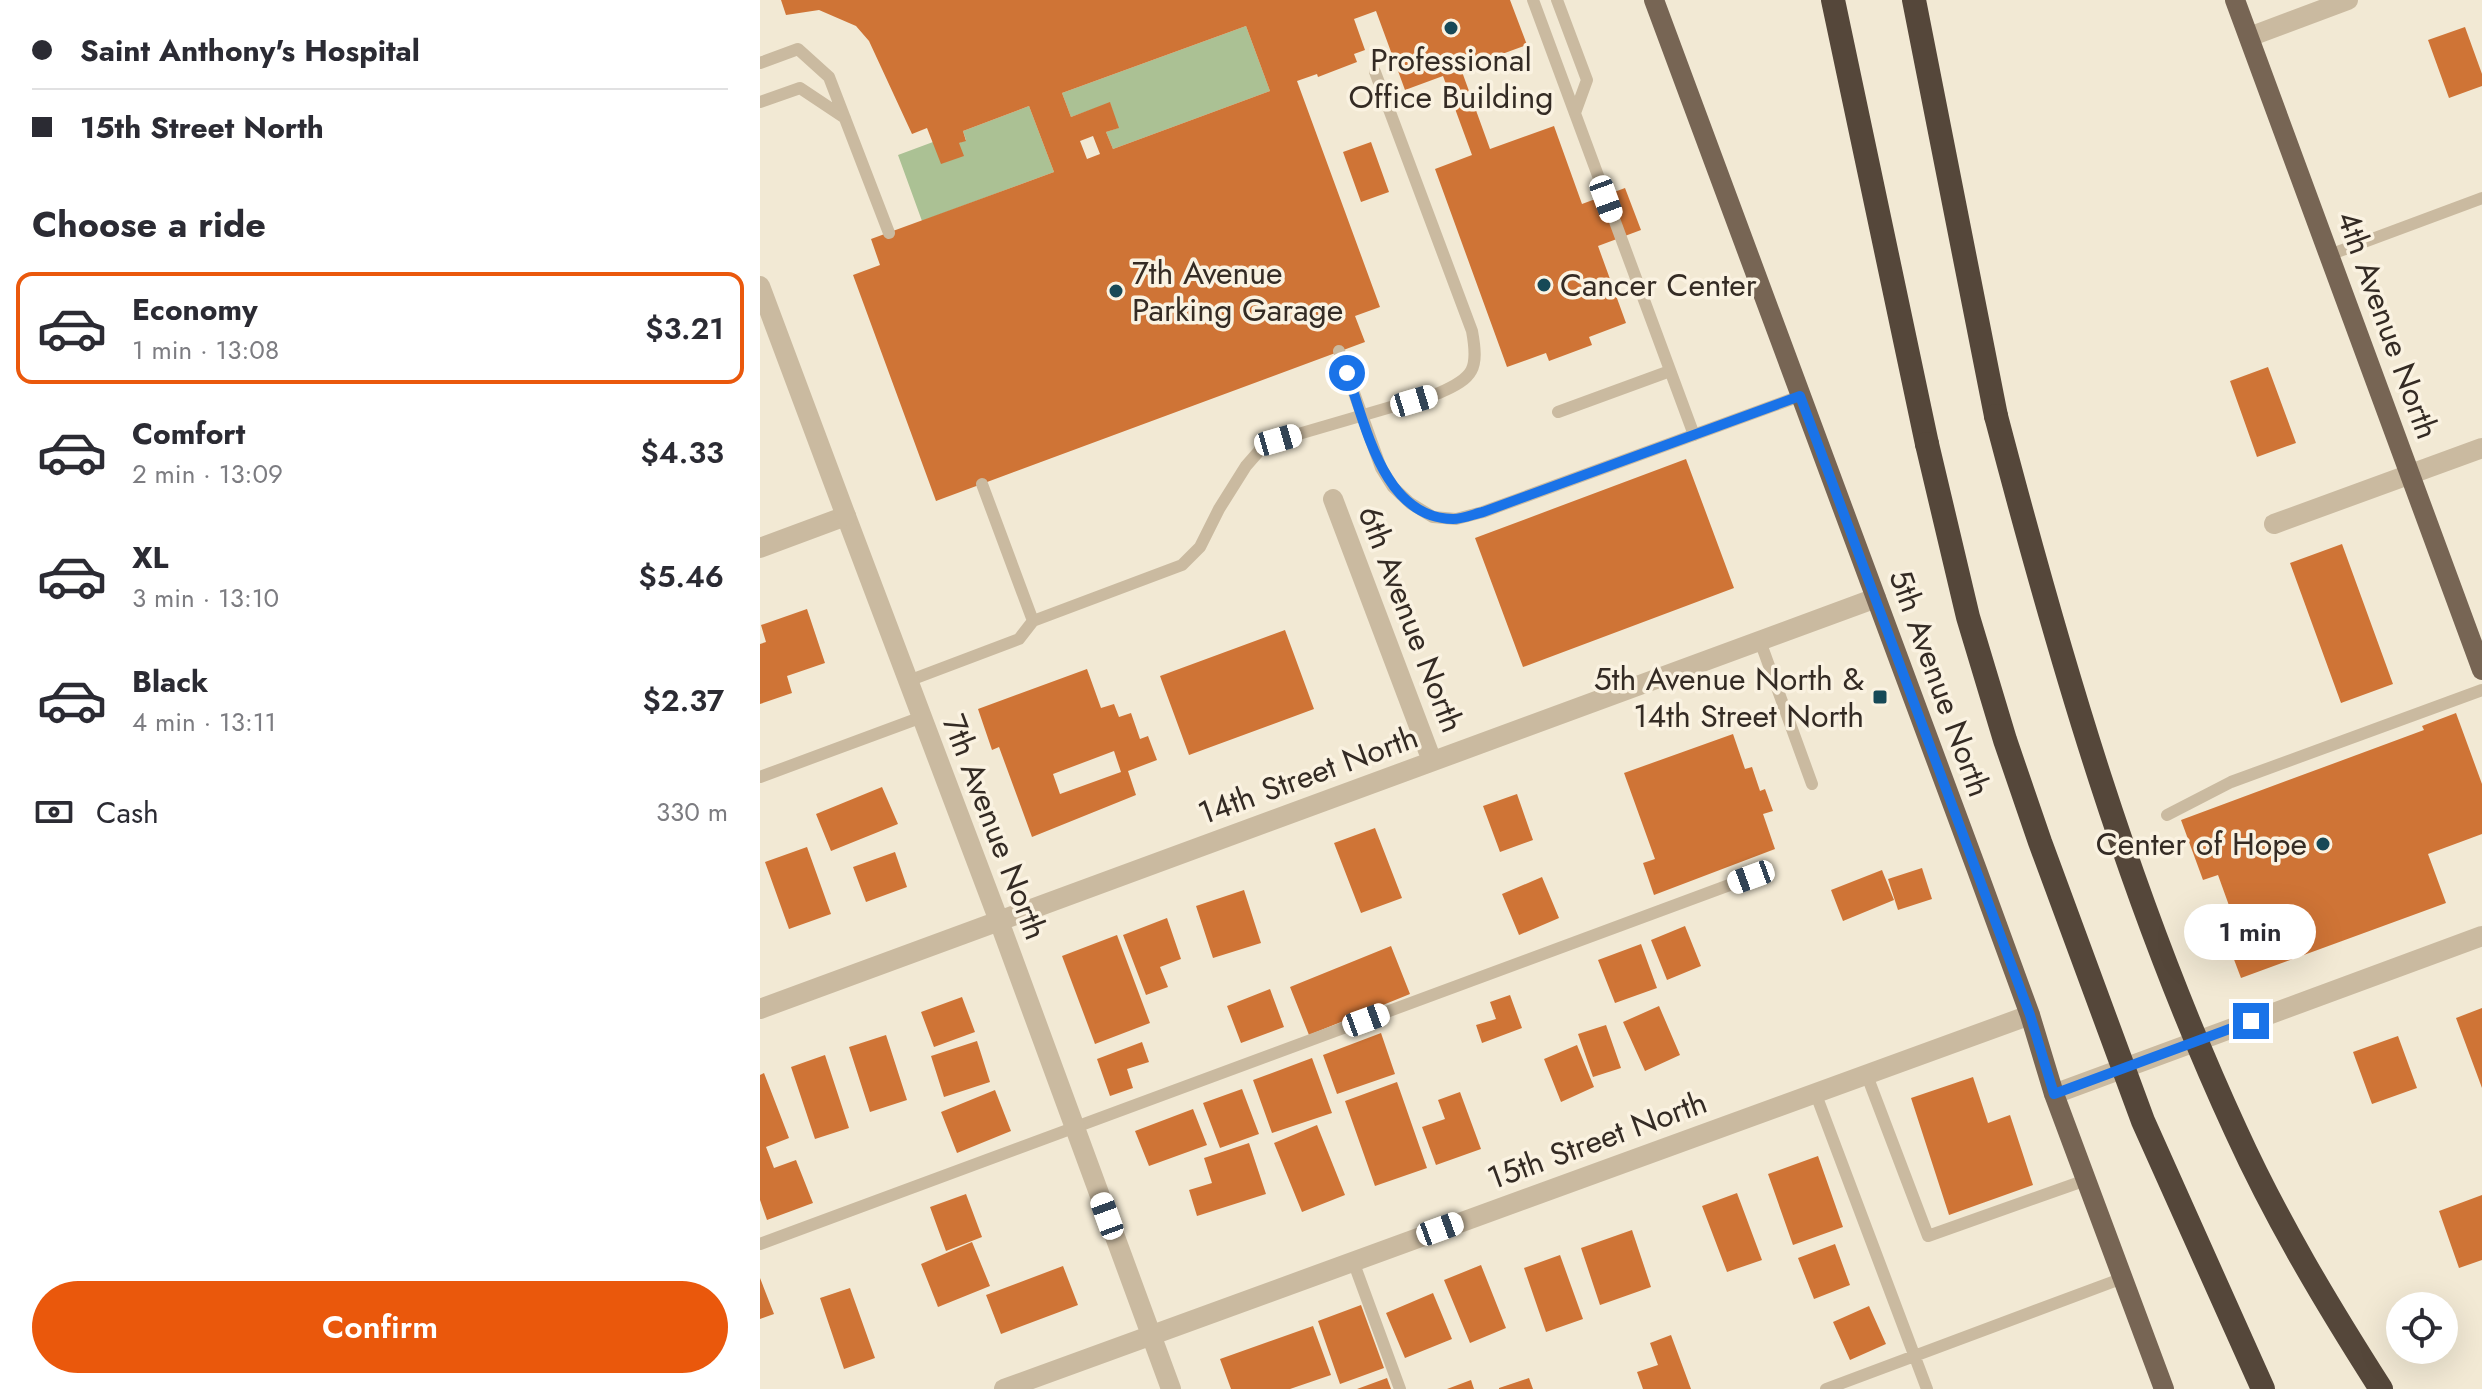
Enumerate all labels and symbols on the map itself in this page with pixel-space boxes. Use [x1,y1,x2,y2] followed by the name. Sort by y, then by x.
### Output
[1442,19,1460,37] marker: Professional Office Building
[1348,37,1554,120] place label: Professional Office Building
[1587,172,1625,226] car
[2325,204,2451,446] street label: 4th Avenue North
[1132,250,1343,333] place label: 7th Avenue Parking Garage
[1560,262,1757,308] place label: Cancer Center
[1535,276,1553,294] marker: Cancer Center
[1107,282,1125,300] marker: 7th Avenue Parking Garage
[1329,355,1365,391] route start
[1388,383,1440,419] car
[1252,422,1304,458] car
[1347,499,1475,739] street label: 6th Avenue North
[1877,563,2003,803] street label: 5th Avenue North
[1594,656,1864,739] place label: 5th Avenue North & 14th Street North
[1871,688,1889,706] marker: 5th Avenue North & 14th Street North
[931,708,1059,946] street label: 7th Avenue North
[1192,714,1424,836] street label: 14th Street North
[2096,821,2307,867] place label: Center of Hope
[2314,835,2332,853] marker: Center of Hope
[1724,858,1778,896] car
[2185,905,2317,961] callout: 1 min
[1339,1001,1393,1039] car
[2233,1003,2269,1039] route end
[1481,1079,1713,1201] street label: 15th Street North
[1088,1189,1126,1243] car
[1413,1210,1467,1248] car

